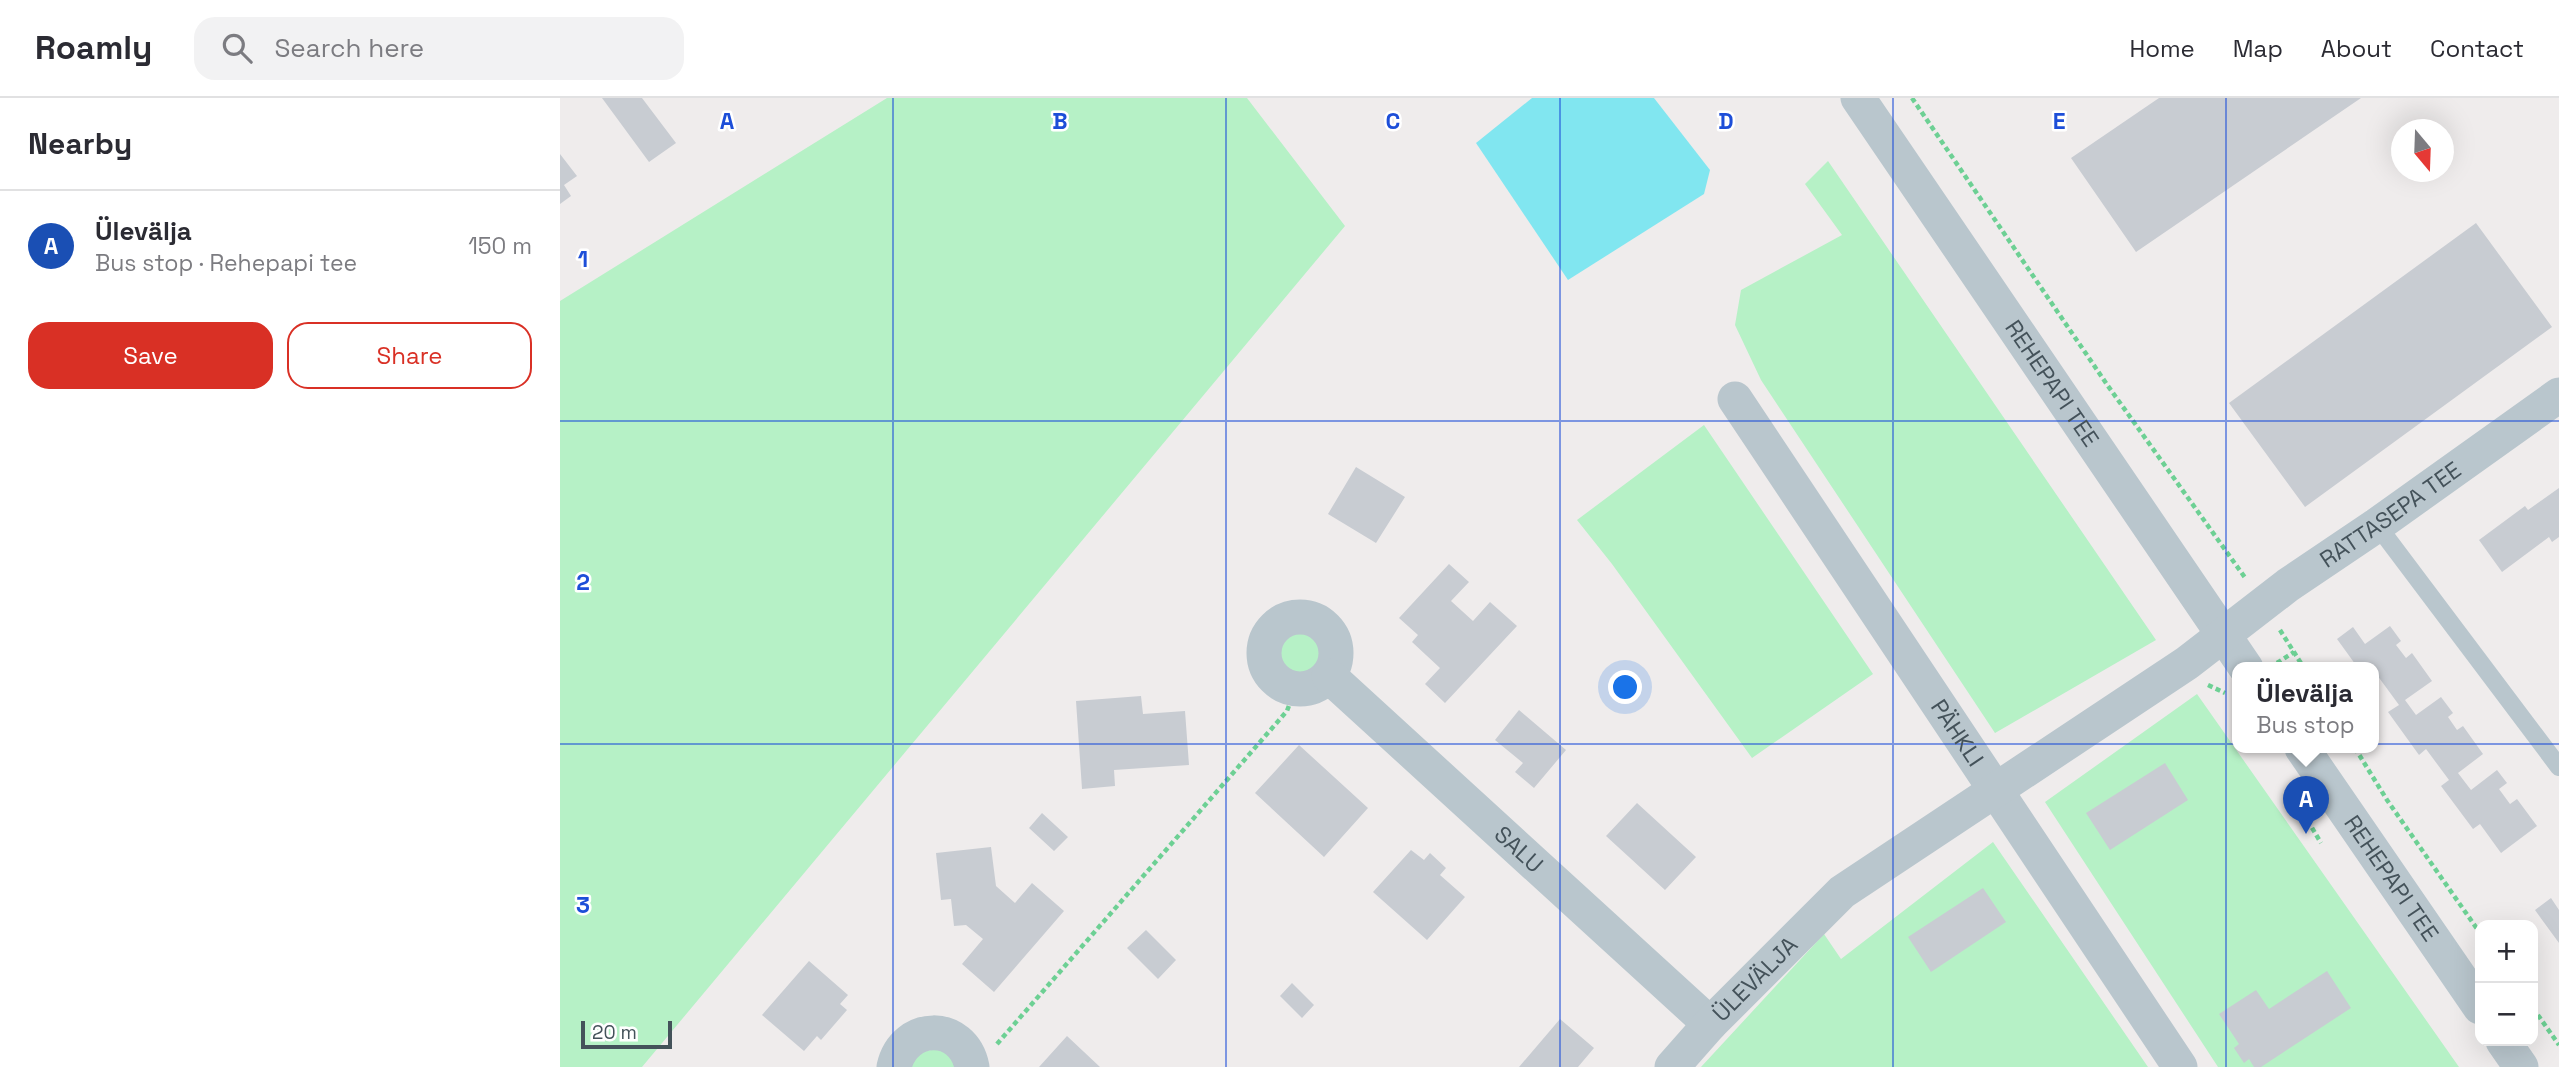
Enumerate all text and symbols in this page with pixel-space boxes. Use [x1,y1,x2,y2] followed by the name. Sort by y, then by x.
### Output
[194,17,684,80] search box
[35,27,152,69] text: Roamly
[218,29,256,67] icon: search
[274,31,424,65] text: Search here
[2129,33,2195,64] text: Home
[2233,33,2283,64] text: Map
[2321,33,2392,64] text: About
[2430,33,2524,64] text: Contact
[720,106,735,136] text: A
[1052,106,1068,136] text: B
[1386,106,1400,136] text: C
[1718,106,1734,136] text: D
[2053,106,2065,136] text: E
[2391,119,2454,182] north arrow
[28,124,132,163] text: Nearby
[95,214,192,248] text: Ülevälja
[44,231,58,261] text: A
[468,231,532,261] text: 150 m
[578,244,588,274] text: 1
[95,248,357,278] text: Bus stop · Rehepapi tee
[1998,314,2106,452] street label: REHEPAPI TEE
[28,322,273,389] button: Save
[287,322,532,389] button: Share
[2314,455,2467,574] street label: RATTASEPA TEE
[576,567,590,597] text: 2
[2232,662,2379,753] popup
[1608,670,1642,704] your location
[2256,676,2353,710] text: Ülevälja
[1924,693,1990,772] street label: PÄHKLI
[2256,710,2355,740] text: Bus stop
[2283,776,2329,834] pin: A
[2338,809,2445,947] street label: REHEPAPI TEE
[1488,819,1550,879] street label: SALU
[576,890,590,920] text: 3
[2475,920,2538,1046] map controls
[2475,920,2538,983] button: +
[1706,930,1804,1028] street label: ÜLEVÄLJA
[2475,983,2538,1046] button: −
[581,1018,672,1050] scale bar
[592,1020,637,1045] text: 20 m

